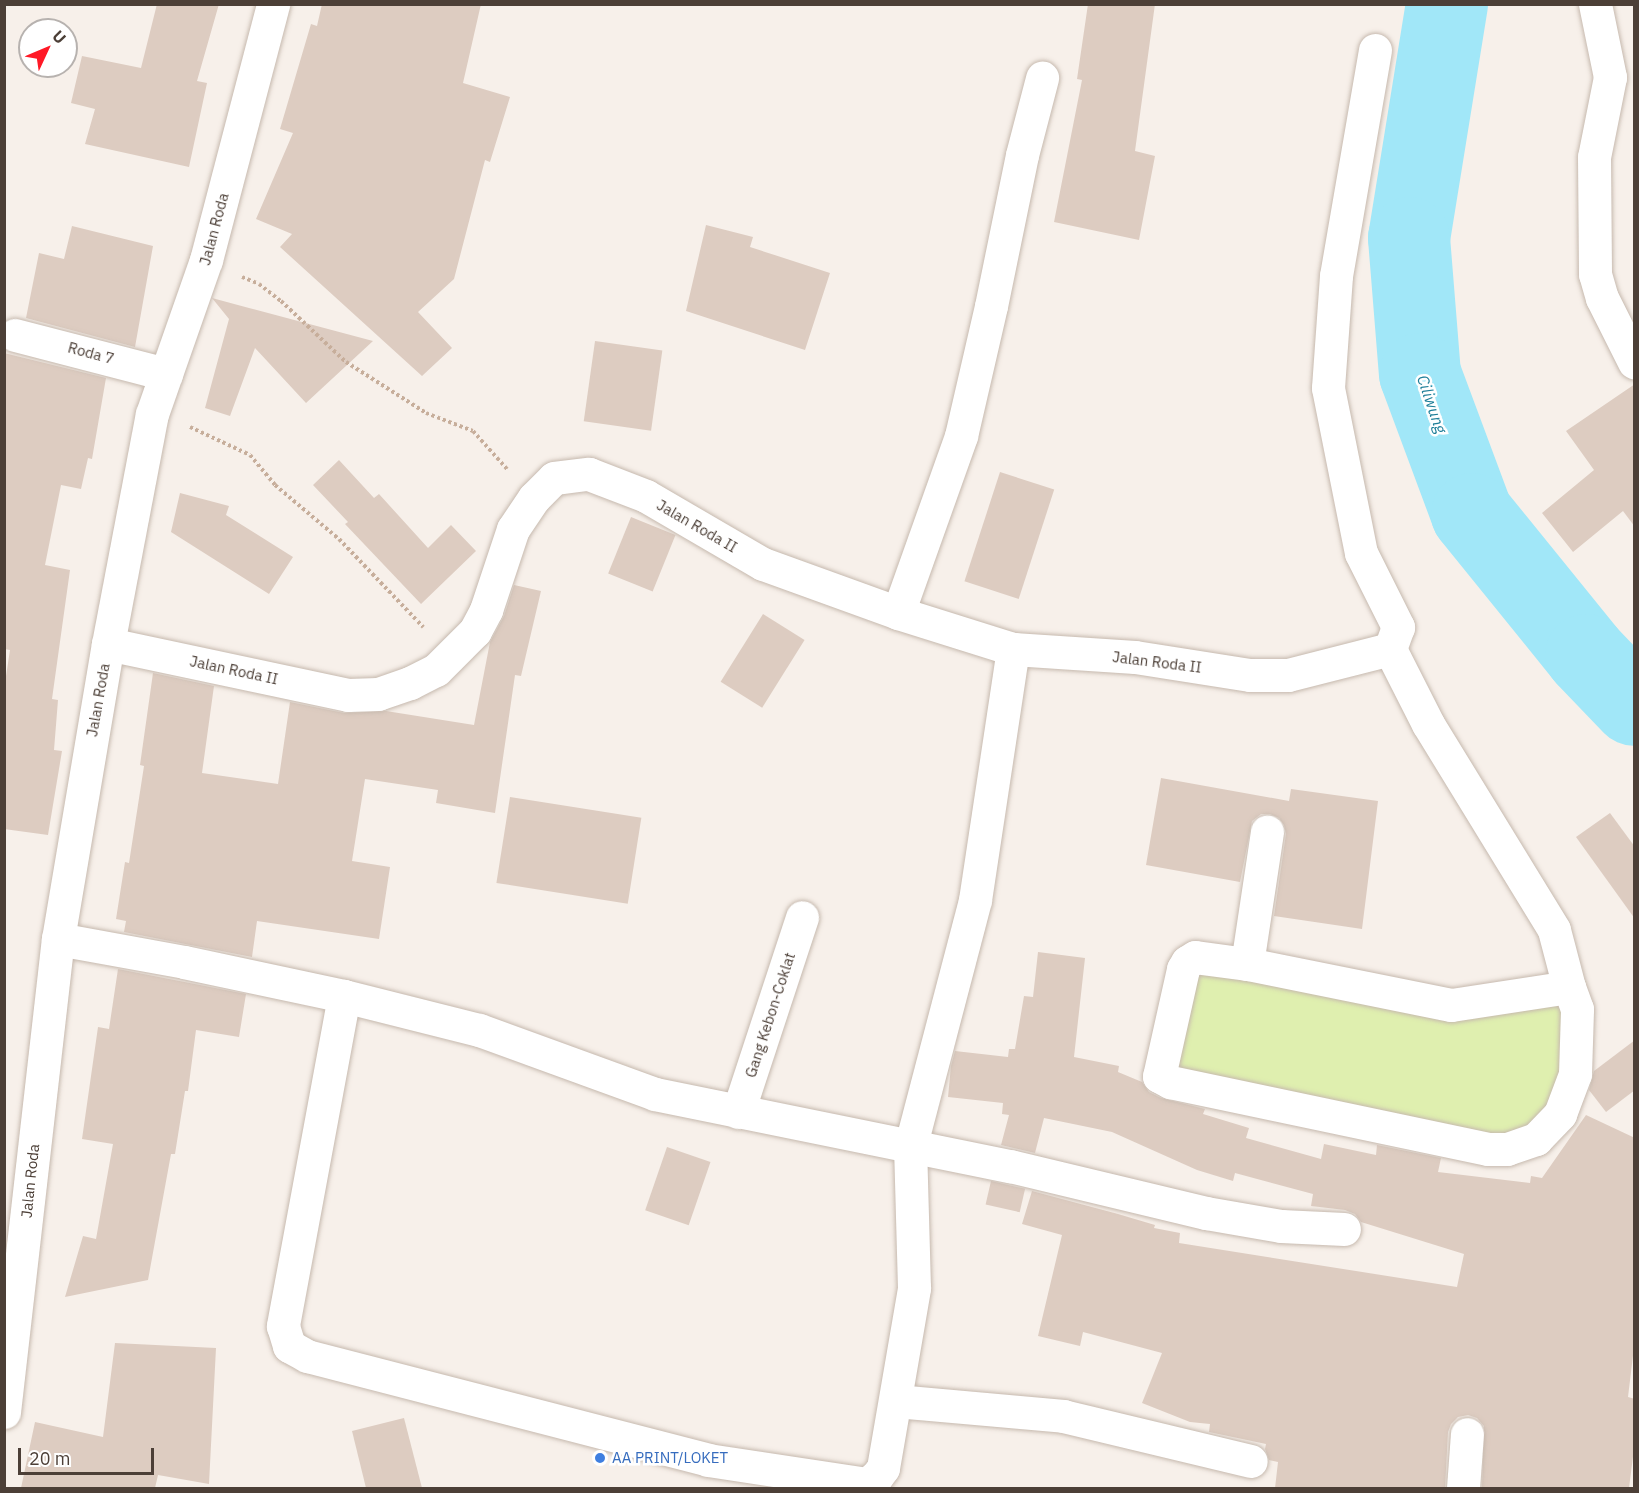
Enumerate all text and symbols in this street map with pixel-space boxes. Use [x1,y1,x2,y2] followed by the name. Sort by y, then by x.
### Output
[18,18,78,78] north arrow
[48,26,71,48] text: U
[196,191,232,267] street label: Jalan Roda
[66,338,116,368] street label: Roda 7
[1413,372,1451,436] water label: Ciliwung
[654,496,740,556] street label: Jalan Roda II
[1111,648,1203,676] street label: Jalan Roda II
[188,652,280,688] street label: Jalan Roda II
[83,662,113,738] street label: Jalan Roda
[741,950,799,1080] street label: Gang Kebon-Coklat
[17,1143,43,1219] street label: Jalan Roda
[21,1436,158,1474] scale bar
[29,1447,71,1470] text: 20 m
[612,1449,728,1467] place label: AA PRINT/LOKET
[593,1451,607,1465] marker: AA PRINT/LOKET

